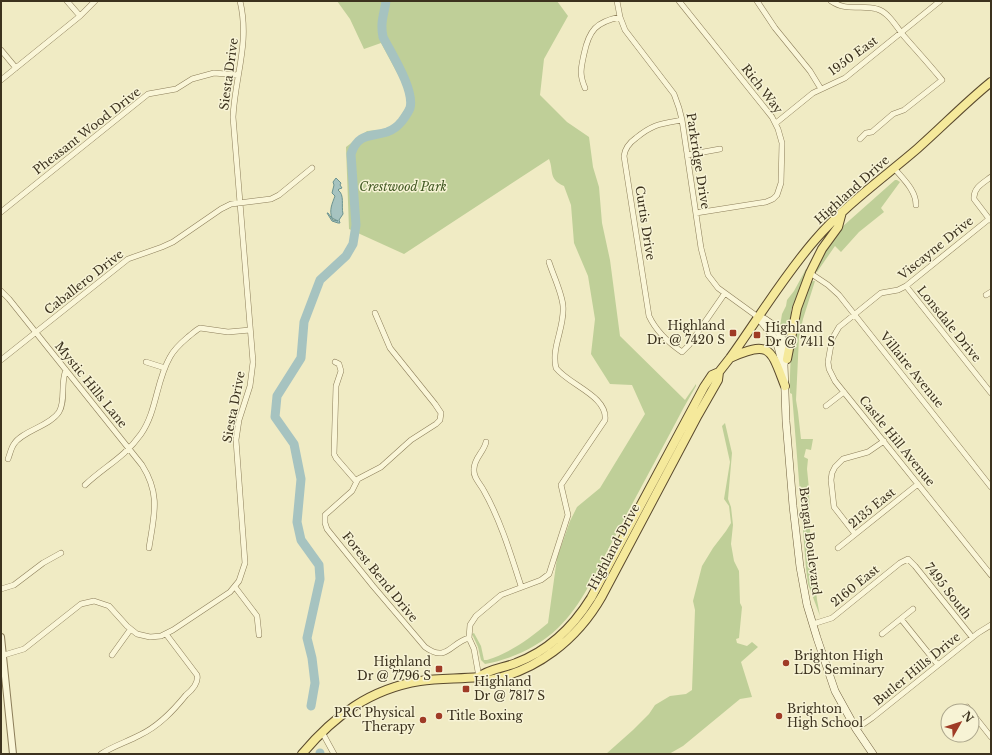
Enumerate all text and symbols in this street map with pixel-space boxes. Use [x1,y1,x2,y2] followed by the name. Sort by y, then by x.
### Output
[825,32,881,78] street label: 1950 East
[216,37,241,111] street label: Siesta Drive
[739,61,786,117] street label: Rich Way
[30,84,144,177] street label: Pheasant Wood Drive
[683,112,714,210] street label: Parkridge Drive
[811,152,892,227] street label: Highland Drive
[359,179,447,194] park label: Crestwood Park
[632,185,659,261] street label: Curtis Drive
[894,213,976,283] street label: Viscayne Drive
[41,246,126,317] street label: Caballero Drive
[914,283,985,365] street label: Lonsdale Drive
[647,318,725,347] place label: Highland Dr. @ 7420 S
[765,320,835,349] place label: Highland Dr @ 7411 S
[728,328,738,338] marker: Highland Dr. @ 7420 S
[877,328,948,411] street label: Villaire Avenue
[752,330,762,340] marker: Highland Dr @ 7411 S
[52,339,131,431] street label: Mystic Hills Lane
[219,370,248,444] street label: Siesta Drive
[856,392,939,489] street label: Castle Hill Avenue
[845,484,898,531] street label: 2135 East
[796,486,825,596] street label: Bengal Boulevard
[585,501,643,592] street label: Highland Drive
[339,529,421,625] street label: Forest Bend Drive
[922,560,975,622] street label: 7495 South
[827,561,882,610] street label: 2160 East
[870,629,963,708] street label: Butler Hills Drive
[794,648,885,677] place label: Brighton High LDS Seminary
[357,654,431,683] place label: Highland Dr @ 7796 S
[781,658,791,668] marker: Brighton High LDS Seminary
[434,664,444,674] marker: Highland Dr @ 7796 S
[474,674,545,703] place label: Highland Dr @ 7817 S
[461,684,471,694] marker: Highland Dr @ 7817 S
[787,701,863,730] place label: Brighton High School
[940,703,980,743] north arrow
[334,705,415,734] place label: PRC Physical Therapy
[447,708,524,723] place label: Title Boxing
[959,708,977,726] text: N
[434,711,444,721] marker: Title Boxing
[774,711,784,721] marker: Brighton High School
[418,715,428,725] marker: PRC Physical Therapy

